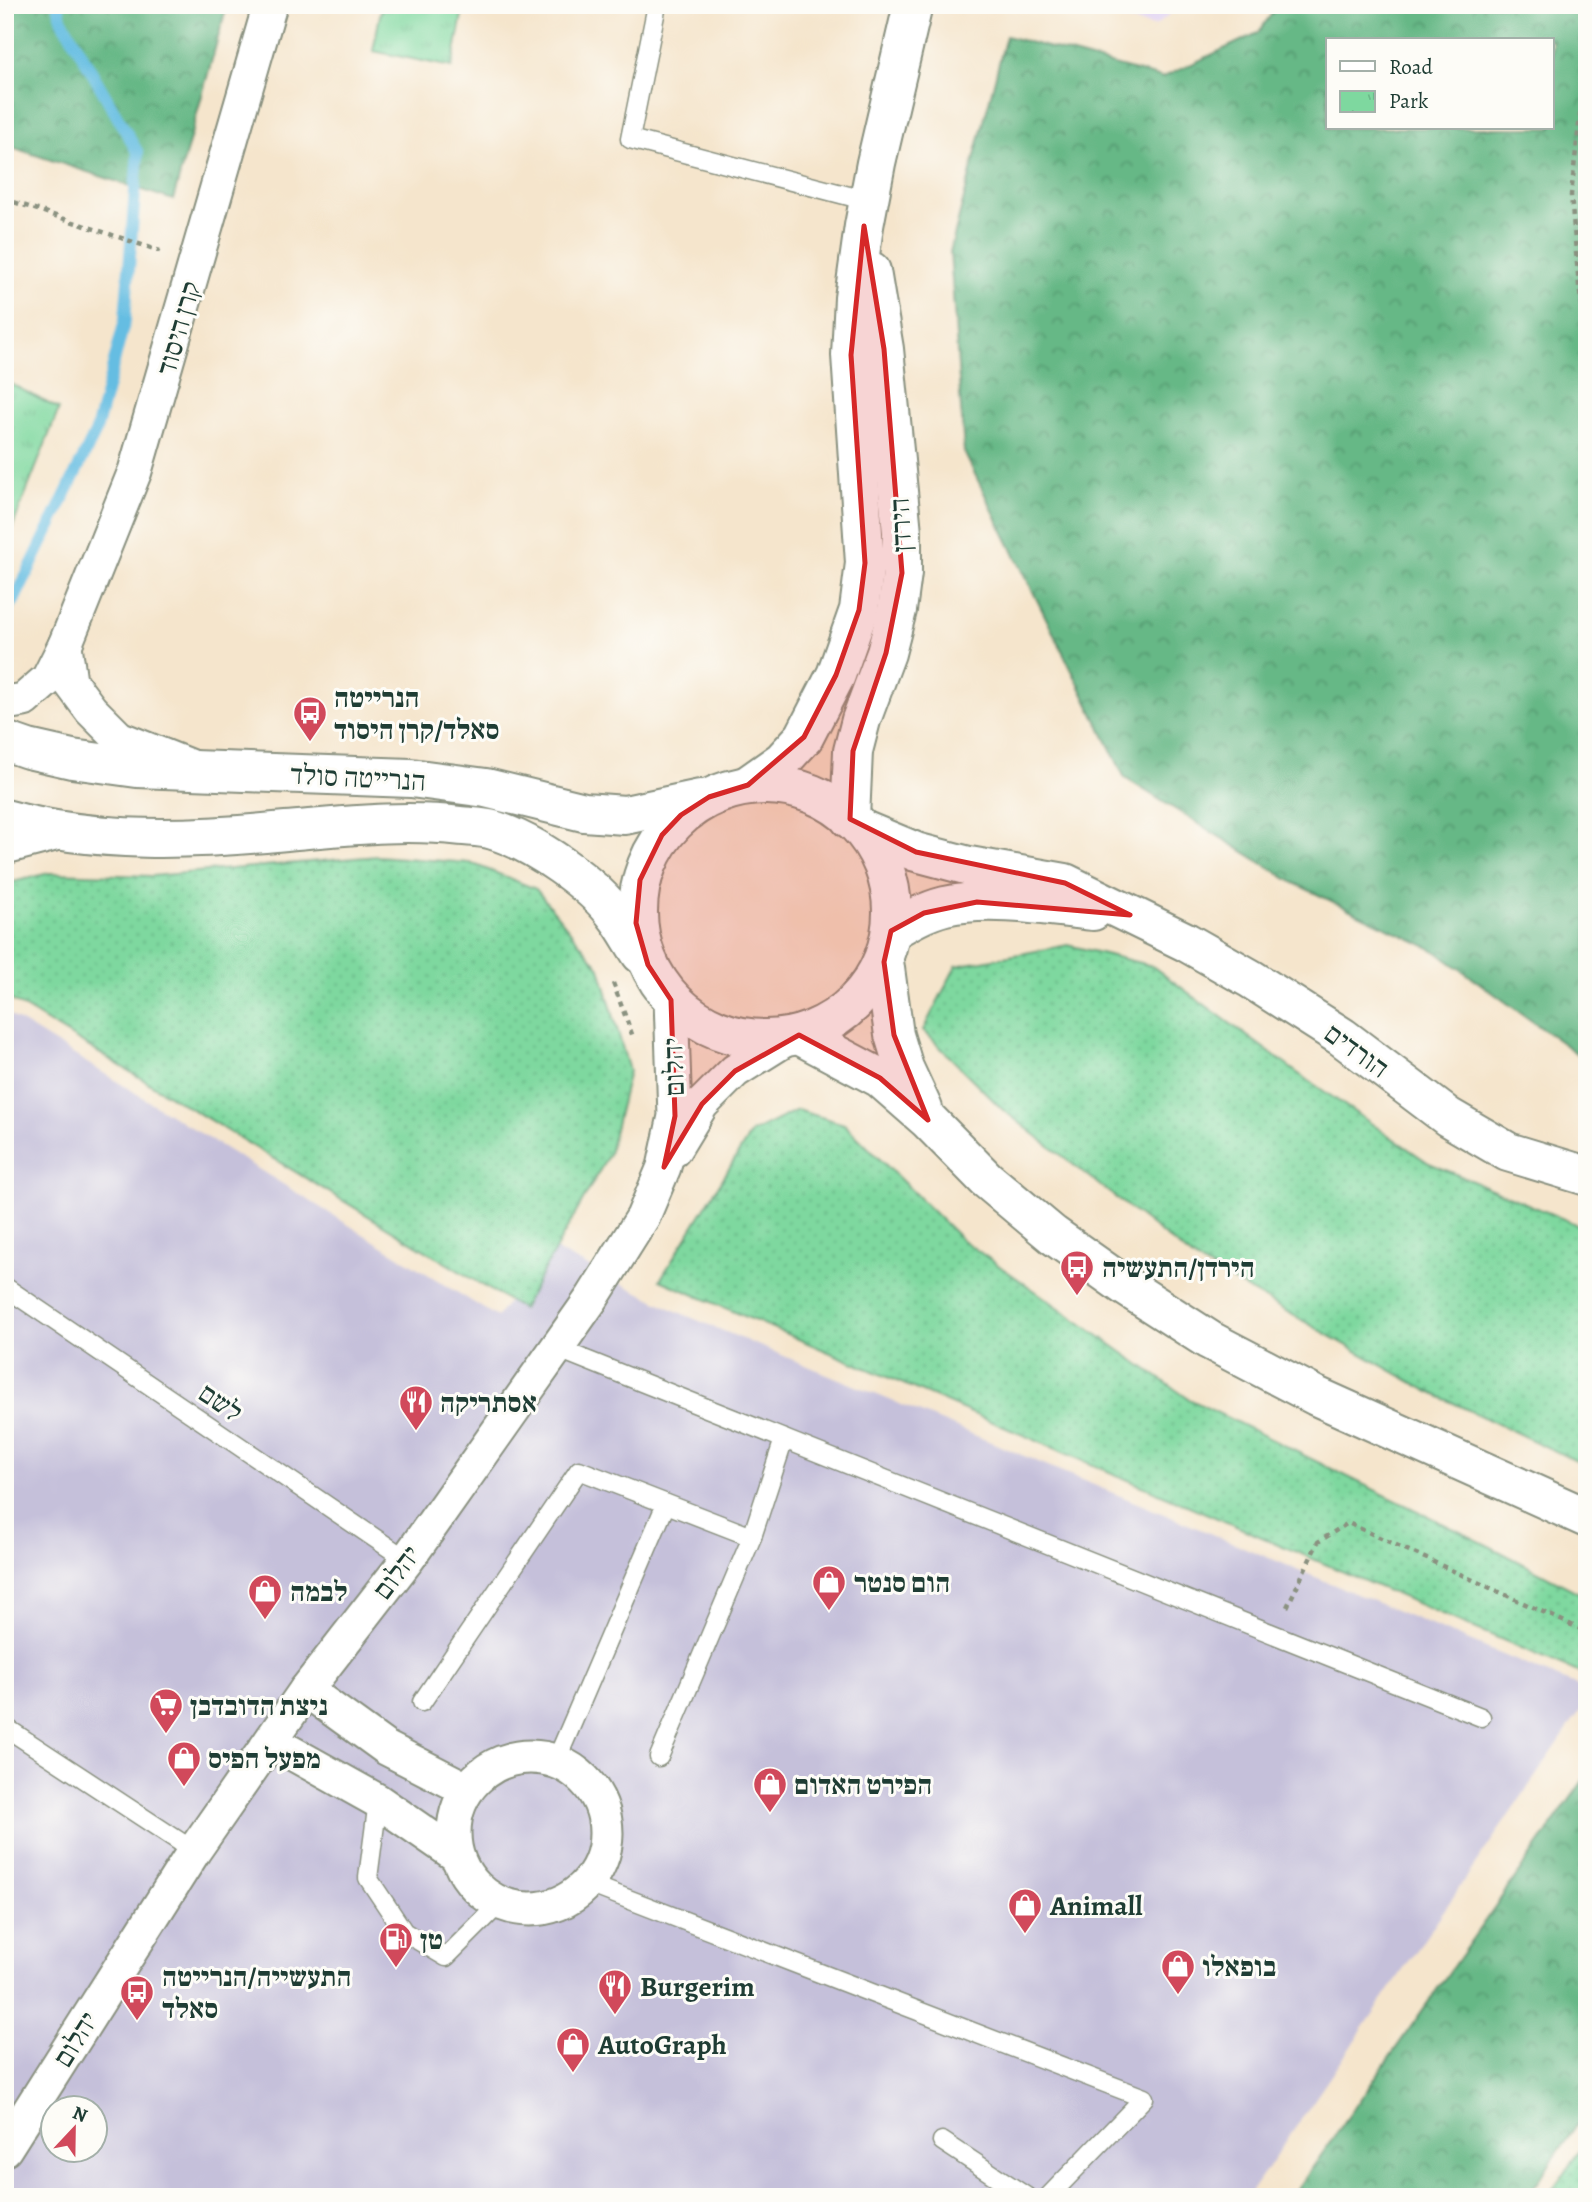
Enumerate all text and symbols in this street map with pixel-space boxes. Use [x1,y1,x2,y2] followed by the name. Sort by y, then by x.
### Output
[1326,38,1554,130] legend
[1389,53,1433,81] text: Road
[1389,87,1429,115] text: Park
[147,277,211,380] street label: קרן היסוד
[881,497,921,553] street label: הירדן
[334,679,500,749] place label: הנרייטה סאלד/קרן היסוד
[291,694,329,743] bus stop icon: הנרייטה סאלד/קרן היסוד
[289,755,427,801] street label: הנרייטה סולד
[1316,1015,1396,1087] street label: הורדים
[654,1037,694,1097] street label: יהלום
[1058,1248,1096,1297] bus stop icon: הירדן/התעשיה
[1102,1249,1255,1287] place label: הירדן/התעשיה
[191,1374,250,1431] street label: לשם
[397,1383,435,1432] restaurant icon: אסתריקה
[440,1384,537,1422] place label: אסתריקה
[364,1538,430,1607] street label: יהלום
[810,1563,848,1612] shop icon: הום סנטר
[854,1564,950,1602] place label: הום סנטר
[246,1572,284,1621] shop icon: לבמה
[290,1573,348,1611] place label: לבמה
[147,1686,185,1735] supermarket icon: ניצת הדובדבן
[190,1687,328,1725] place label: ניצת הדובדבן
[165,1739,203,1788] shop icon: מפעל הפיס
[208,1740,321,1778] place label: מפעל הפיס
[751,1765,789,1814] shop icon: הפירט האדום
[794,1766,932,1804] place label: הפירט האדום
[1006,1886,1044,1935] shop icon: Animall
[1049,1887,1143,1925] place label: Animall
[377,1920,415,1969] fuel station icon: טן
[420,1921,443,1959] place label: טן
[1159,1947,1197,1996] shop icon: בופאלו
[1202,1948,1276,1986] place label: בופאלו
[162,1958,351,2028] place label: התעשייה/הנרייטה סאלד
[596,1967,634,2016] restaurant icon: Burgerim
[640,1968,755,2006] place label: Burgerim
[118,1973,156,2022] bus stop icon: התעשייה/הנרייטה סאלד
[44,2005,107,2074] street label: יהלום
[554,2025,592,2074] shop icon: AutoGraph
[597,2026,727,2064] place label: AutoGraph
[38,2094,108,2164] north arrow
[69,2100,91,2129] text: N

